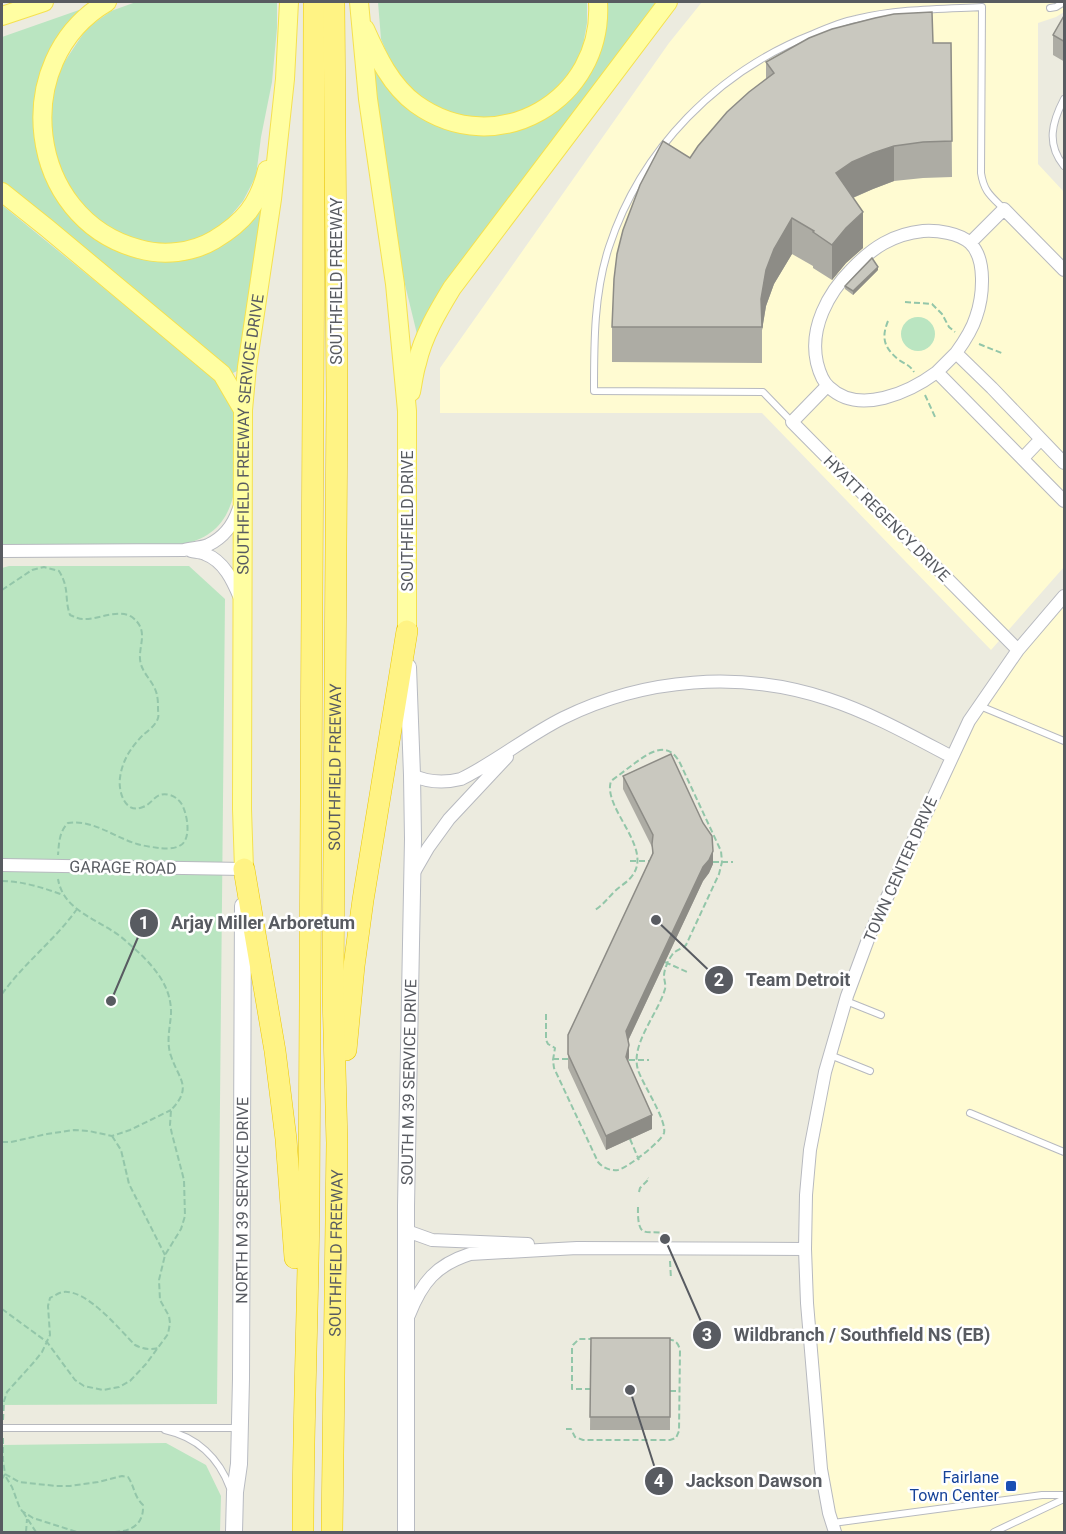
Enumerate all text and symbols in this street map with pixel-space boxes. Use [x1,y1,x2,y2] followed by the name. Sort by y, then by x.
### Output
[327,197,346,365] street label: SOUTHFIELD FREEWAY
[234,293,268,575] street label: SOUTHFIELD FREEWAY SERVICE DRIVE
[398,450,417,592] street label: SOUTHFIELD DRIVE
[820,451,954,585] street label: HYATT REGENCY DRIVE
[325,683,345,851] street label: SOUTHFIELD FREEWAY
[860,794,941,945] street label: TOWN CENTER DRIVE
[69,857,177,878] street label: GARAGE ROAD
[129,905,367,941] callout: Arjay Miller Arboretum
[139,912,149,933] text: 1
[171,912,355,933] text: Arjay Miller Arboretum
[704,962,863,998] callout: Team Detroit
[714,969,724,990] text: 2
[746,969,850,990] text: Team Detroit
[397,979,420,1185] street label: SOUTH M 39 SERVICE DRIVE
[232,1097,252,1304] street label: NORTH M 39 SERVICE DRIVE
[326,1169,347,1337] street label: SOUTHFIELD FREEWAY
[692,1317,1002,1353] callout: Wildbranch / Southfield NS (EB)
[702,1324,712,1345] text: 3
[734,1324,990,1346] text: Wildbranch / Southfield NS (EB)
[644,1463,835,1499] callout: Jackson Dawson
[909,1468,1000,1505] place label: Fairlane Town Center
[654,1470,664,1491] text: 4
[686,1470,822,1491] text: Jackson Dawson
[1004,1479,1018,1493] marker: Fairlane Town Center

